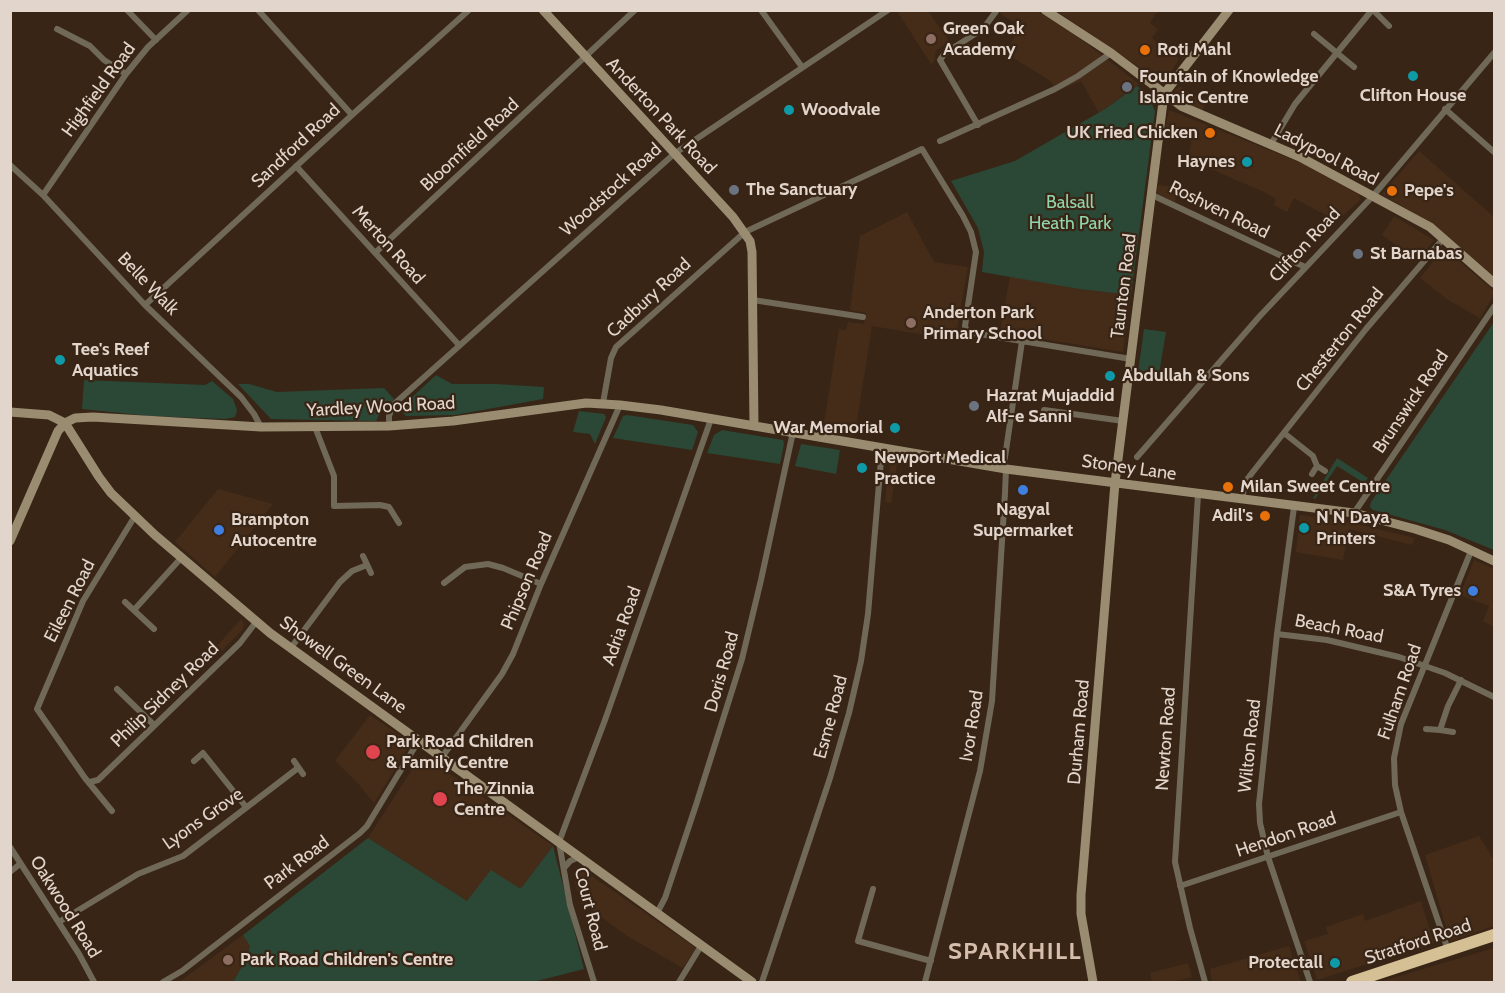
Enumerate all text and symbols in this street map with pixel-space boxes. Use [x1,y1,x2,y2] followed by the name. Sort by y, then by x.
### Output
[943,18,1024,60] place label: Green Oak Academy
[924,32,938,46] marker: Green Oak Academy
[58,39,140,141] street label: Highfield Road
[1157,39,1231,61] place label: Roti Mahl
[1138,43,1152,57] marker: Roti Mahl
[601,53,721,179] street label: Anderton Park Road
[1139,66,1318,109] place label: Fountain of Knowledge Islamic Centre
[1406,69,1420,83] marker: Clifton House
[1120,80,1134,94] marker: Fountain of Knowledge Islamic Centre
[1360,85,1466,107] place label: Clifton House
[416,94,524,196] street label: Bloomfield Road
[247,99,345,193] street label: Sandford Road
[801,99,880,121] place label: Woodvale
[782,103,796,117] marker: Woodvale
[1270,120,1382,190] street label: Ladypool Road
[1066,122,1198,144] place label: UK Fried Chicken
[1203,126,1217,140] marker: UK Fried Chicken
[556,139,666,241] street label: Woodstock Road
[1177,151,1235,173] place label: Haynes
[1240,155,1254,169] marker: Haynes
[1166,177,1272,243] street label: Roshven Road
[746,179,857,201] place label: The Sanctuary
[1404,180,1454,202] place label: Pepe's
[727,183,741,197] marker: The Sanctuary
[1385,184,1399,198] marker: Pepe's
[1029,192,1111,234] park label: Balsall Heath Park
[347,201,429,289] street label: Merton Road
[1265,203,1345,287] street label: Clifton Road
[1107,232,1141,340] street label: Taunton Road
[1370,243,1462,265] place label: St Barnabas
[1351,247,1365,261] marker: St Barnabas
[113,248,183,320] street label: Belle Walk
[603,254,695,342] street label: Cadbury Road
[1292,284,1388,396] street label: Chesterton Road
[923,302,1042,344] place label: Anderton Park Primary School
[904,316,918,330] marker: Anderton Park Primary School
[72,339,149,382] place label: Tee's Reef Aquatics
[1369,346,1453,458] street label: Brunswick Road
[53,353,67,367] marker: Tee's Reef Aquatics
[1122,365,1250,387] place label: Abdullah & Sons
[1103,369,1117,383] marker: Abdullah & Sons
[986,385,1114,428] place label: Hazrat Mujaddid Alf-e Sanni
[306,392,456,422] street label: Yardley Wood Road
[967,399,981,413] marker: Hazrat Mujaddid Alf-e Sanni
[773,417,883,439] place label: War Memorial
[888,421,902,435] marker: War Memorial
[874,447,1006,490] place label: Newport Medical Practice
[1080,451,1178,485] street label: Stoney Lane
[855,461,869,475] marker: Newport Medical Practice
[1240,476,1390,498] place label: Milan Sweet Centre
[1221,480,1235,494] marker: Milan Sweet Centre
[1016,483,1030,497] marker: Nagyal Supermarket
[973,499,1073,542] place label: Nagyal Supermarket
[1212,505,1253,527] place label: Adil's
[1316,507,1389,550] place label: N N Daya Printers
[231,509,317,552] place label: Brampton Autocentre
[1258,509,1272,523] marker: Adil's
[1297,521,1311,535] marker: N N Daya Printers
[212,523,226,537] marker: Brampton Autocentre
[497,529,557,633] street label: Phipson Road
[40,556,100,646] street label: Eileen Road
[1383,580,1461,602] place label: S&A Tyres
[598,584,646,668] street label: Adria Road
[1466,584,1480,598] marker: S&A Tyres
[1293,610,1385,648] street label: Beach Road
[275,612,411,718] street label: Showell Green Lane
[700,629,744,715] street label: Doris Road
[107,638,223,752] street label: Philip Sidney Road
[1374,641,1426,743] street label: Fulham Road
[810,673,852,761] street label: Esme Road
[1064,679,1094,785] street label: Durham Road
[1152,687,1180,791] street label: Newton Road
[956,689,988,763] street label: Ivor Road
[1234,698,1266,794] street label: Wilton Road
[386,731,534,774] place label: Park Road Children & Family Centre
[364,743,382,761] marker: Park Road Children & Family Centre
[454,778,534,820] place label: The Zinnia Centre
[159,783,247,855] street label: Lyons Grove
[431,790,449,808] marker: The Zinnia Centre
[1233,808,1339,862] street label: Hendon Road
[260,832,334,894] street label: Park Road
[25,852,105,962] street label: Oakwood Road
[569,865,611,953] street label: Court Road
[1362,915,1474,969] street label: Stratford Road
[948,938,1082,966] district label: SPARKHILL
[240,949,453,971] place label: Park Road Children's Centre
[1248,952,1323,974] place label: Protectall
[221,953,235,967] marker: Park Road Children's Centre
[1328,956,1342,970] marker: Protectall

